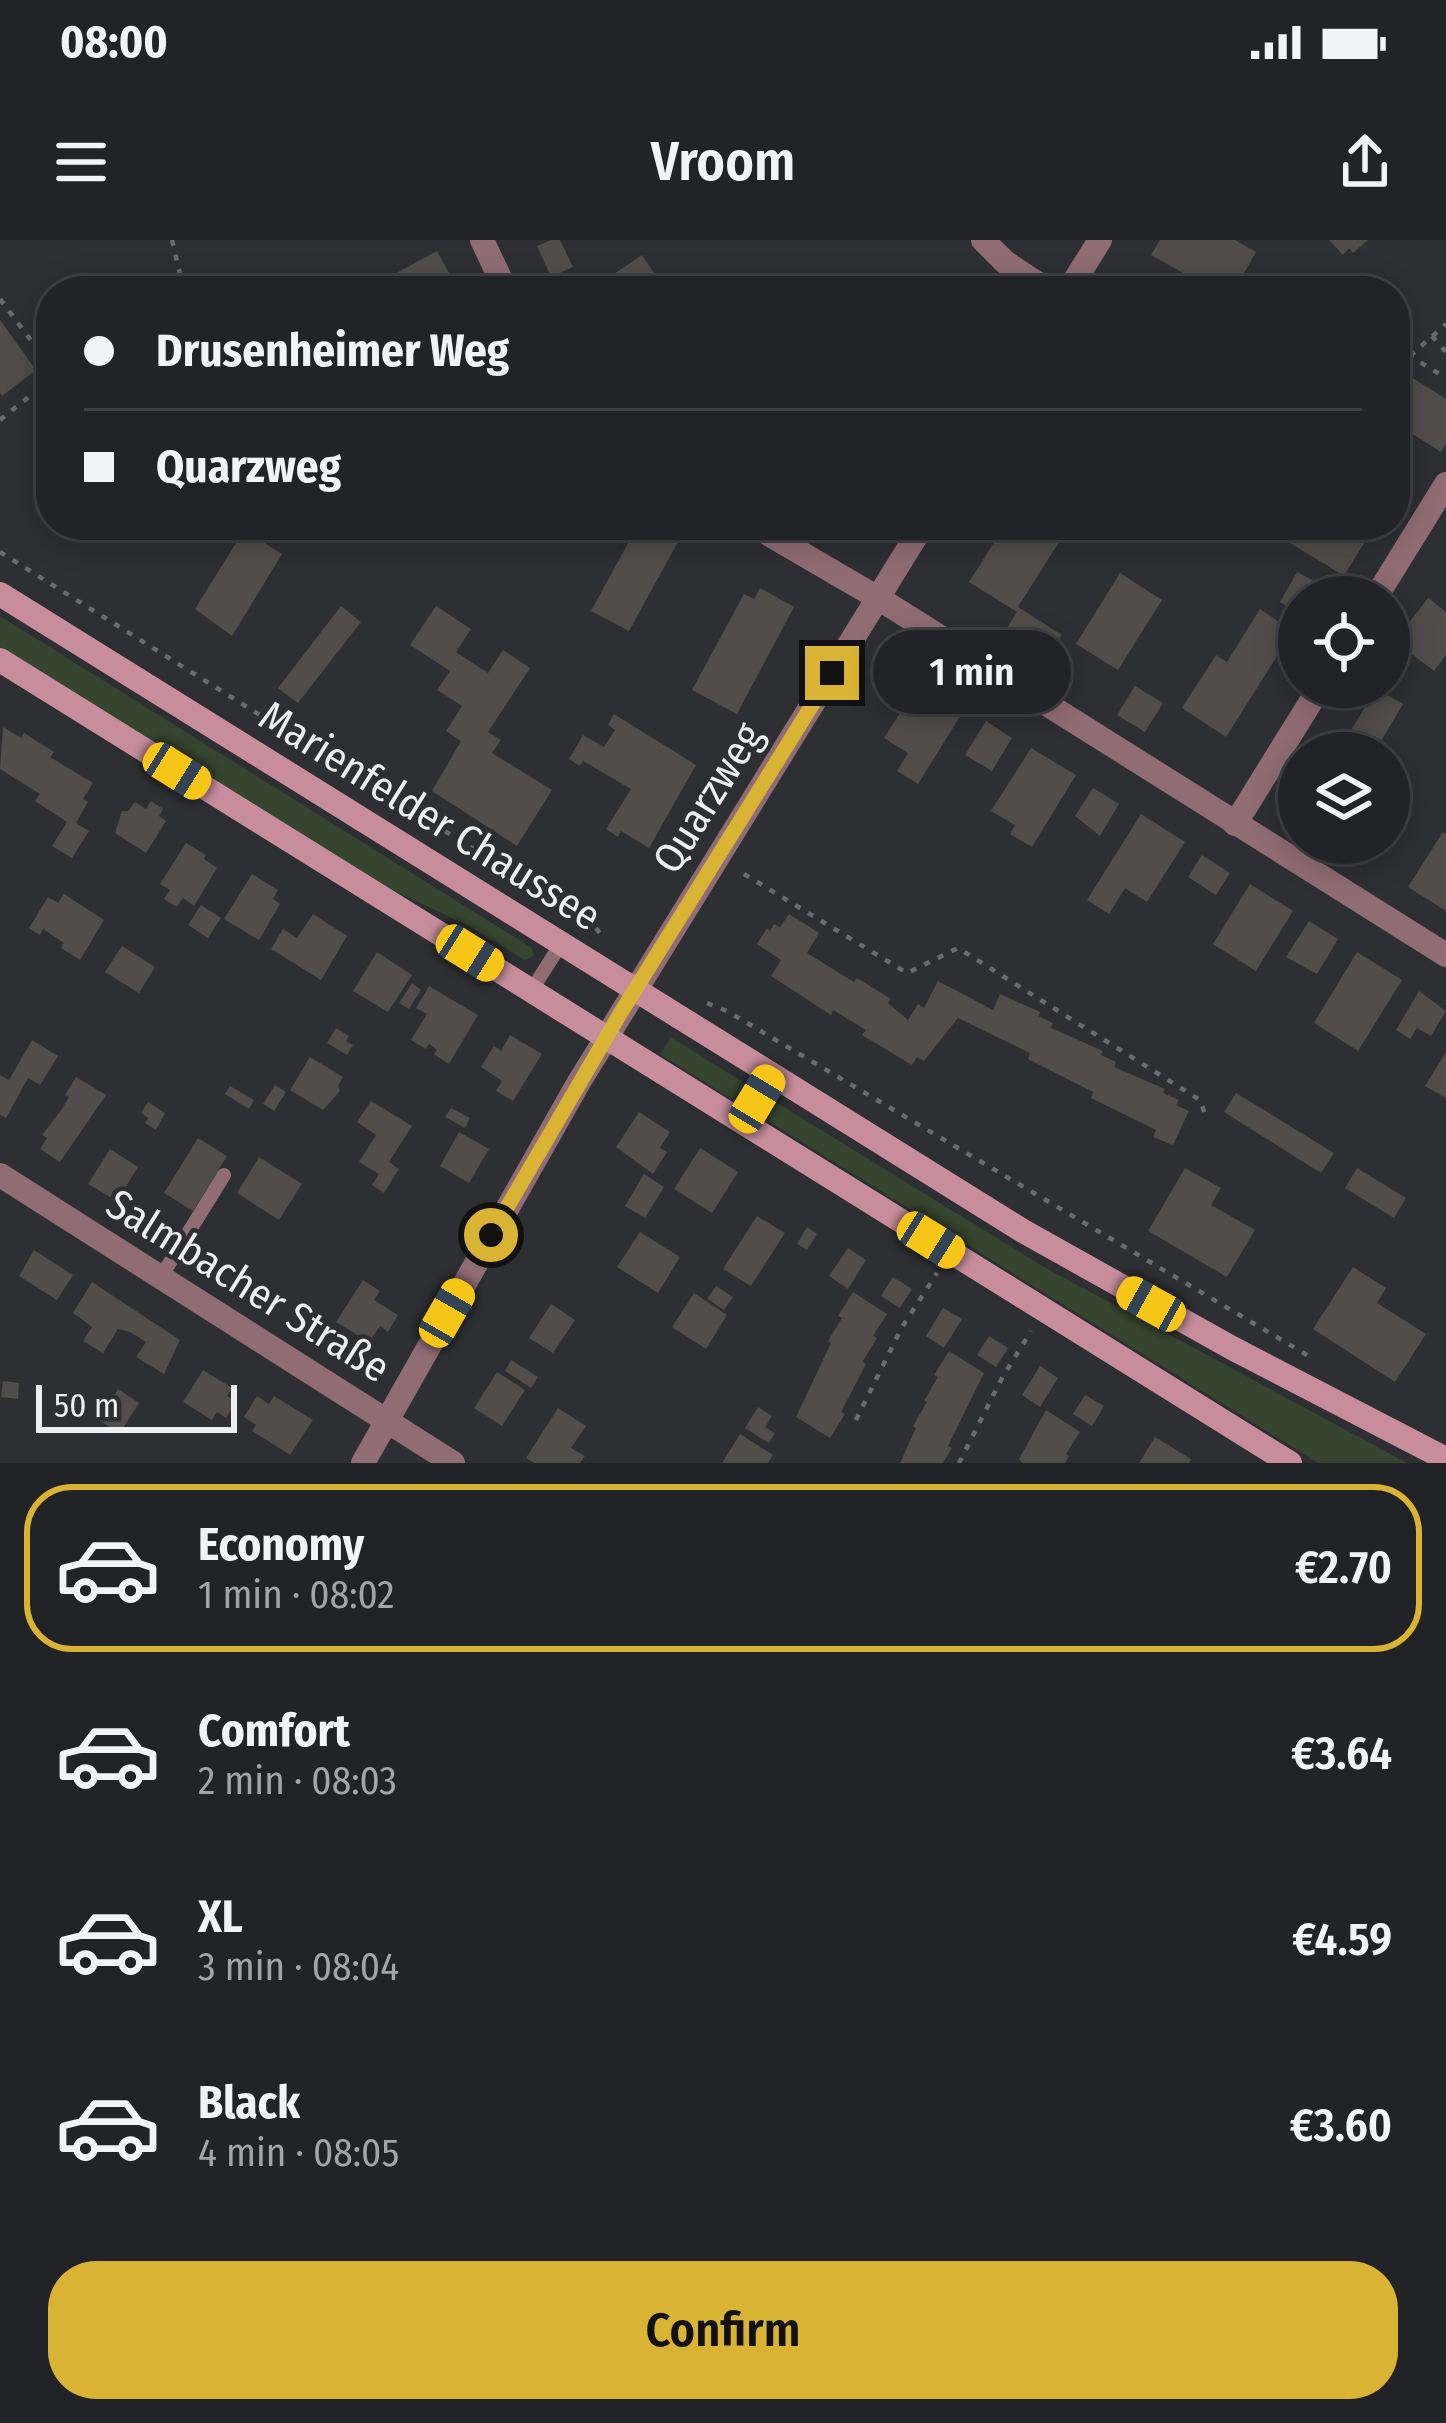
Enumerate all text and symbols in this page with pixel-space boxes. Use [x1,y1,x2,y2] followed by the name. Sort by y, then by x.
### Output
[60,15,168,69] text: 08:00
[48,129,114,195] icon: menu
[1332,129,1398,195] icon: share
[651,130,795,194] text: Vroom
[156,324,509,378] text: Drusenheimer Weg
[156,440,341,494] text: Quarzweg
[1278,576,1410,864] map controls
[1278,576,1410,708] button: locate
[874,631,1072,715] callout: 1 min
[805,646,859,700] route end
[930,649,1014,695] text: 1 min
[250,691,610,941] street label: Marienfelder Chaussee
[642,713,774,882] street label: Quarzweg
[1278,732,1410,864] button: layers
[137,737,217,805] car
[430,919,510,987] car
[723,1059,791,1139] car
[97,1179,399,1393] street label: Salmbacher Straße
[891,1206,971,1274] car
[464,1208,518,1262] route start
[1111,1271,1191,1337] car
[413,1273,481,1353] car
[36,1379,237,1432] scale bar
[54,1386,119,1426] text: 50 m
[54,1514,162,1622] icon: car
[198,1518,364,1572] text: Economy
[1295,1541,1392,1595] text: €2.70
[198,1572,395,1618] text: 1 min · 08:02
[54,1700,162,1808] icon: car
[198,1704,350,1758] text: Comfort
[1291,1727,1392,1781] text: €3.64
[198,1758,397,1804] text: 2 min · 08:03
[54,1886,162,1994] icon: car
[198,1890,243,1944] text: XL
[1292,1913,1392,1967] text: €4.59
[198,1944,399,1990] text: 3 min · 08:04
[54,2072,162,2180] icon: car
[198,2076,300,2130] text: Black
[1290,2099,1392,2153] text: €3.60
[198,2130,399,2176] text: 4 min · 08:05
[48,2261,1398,2399] button: Confirm

